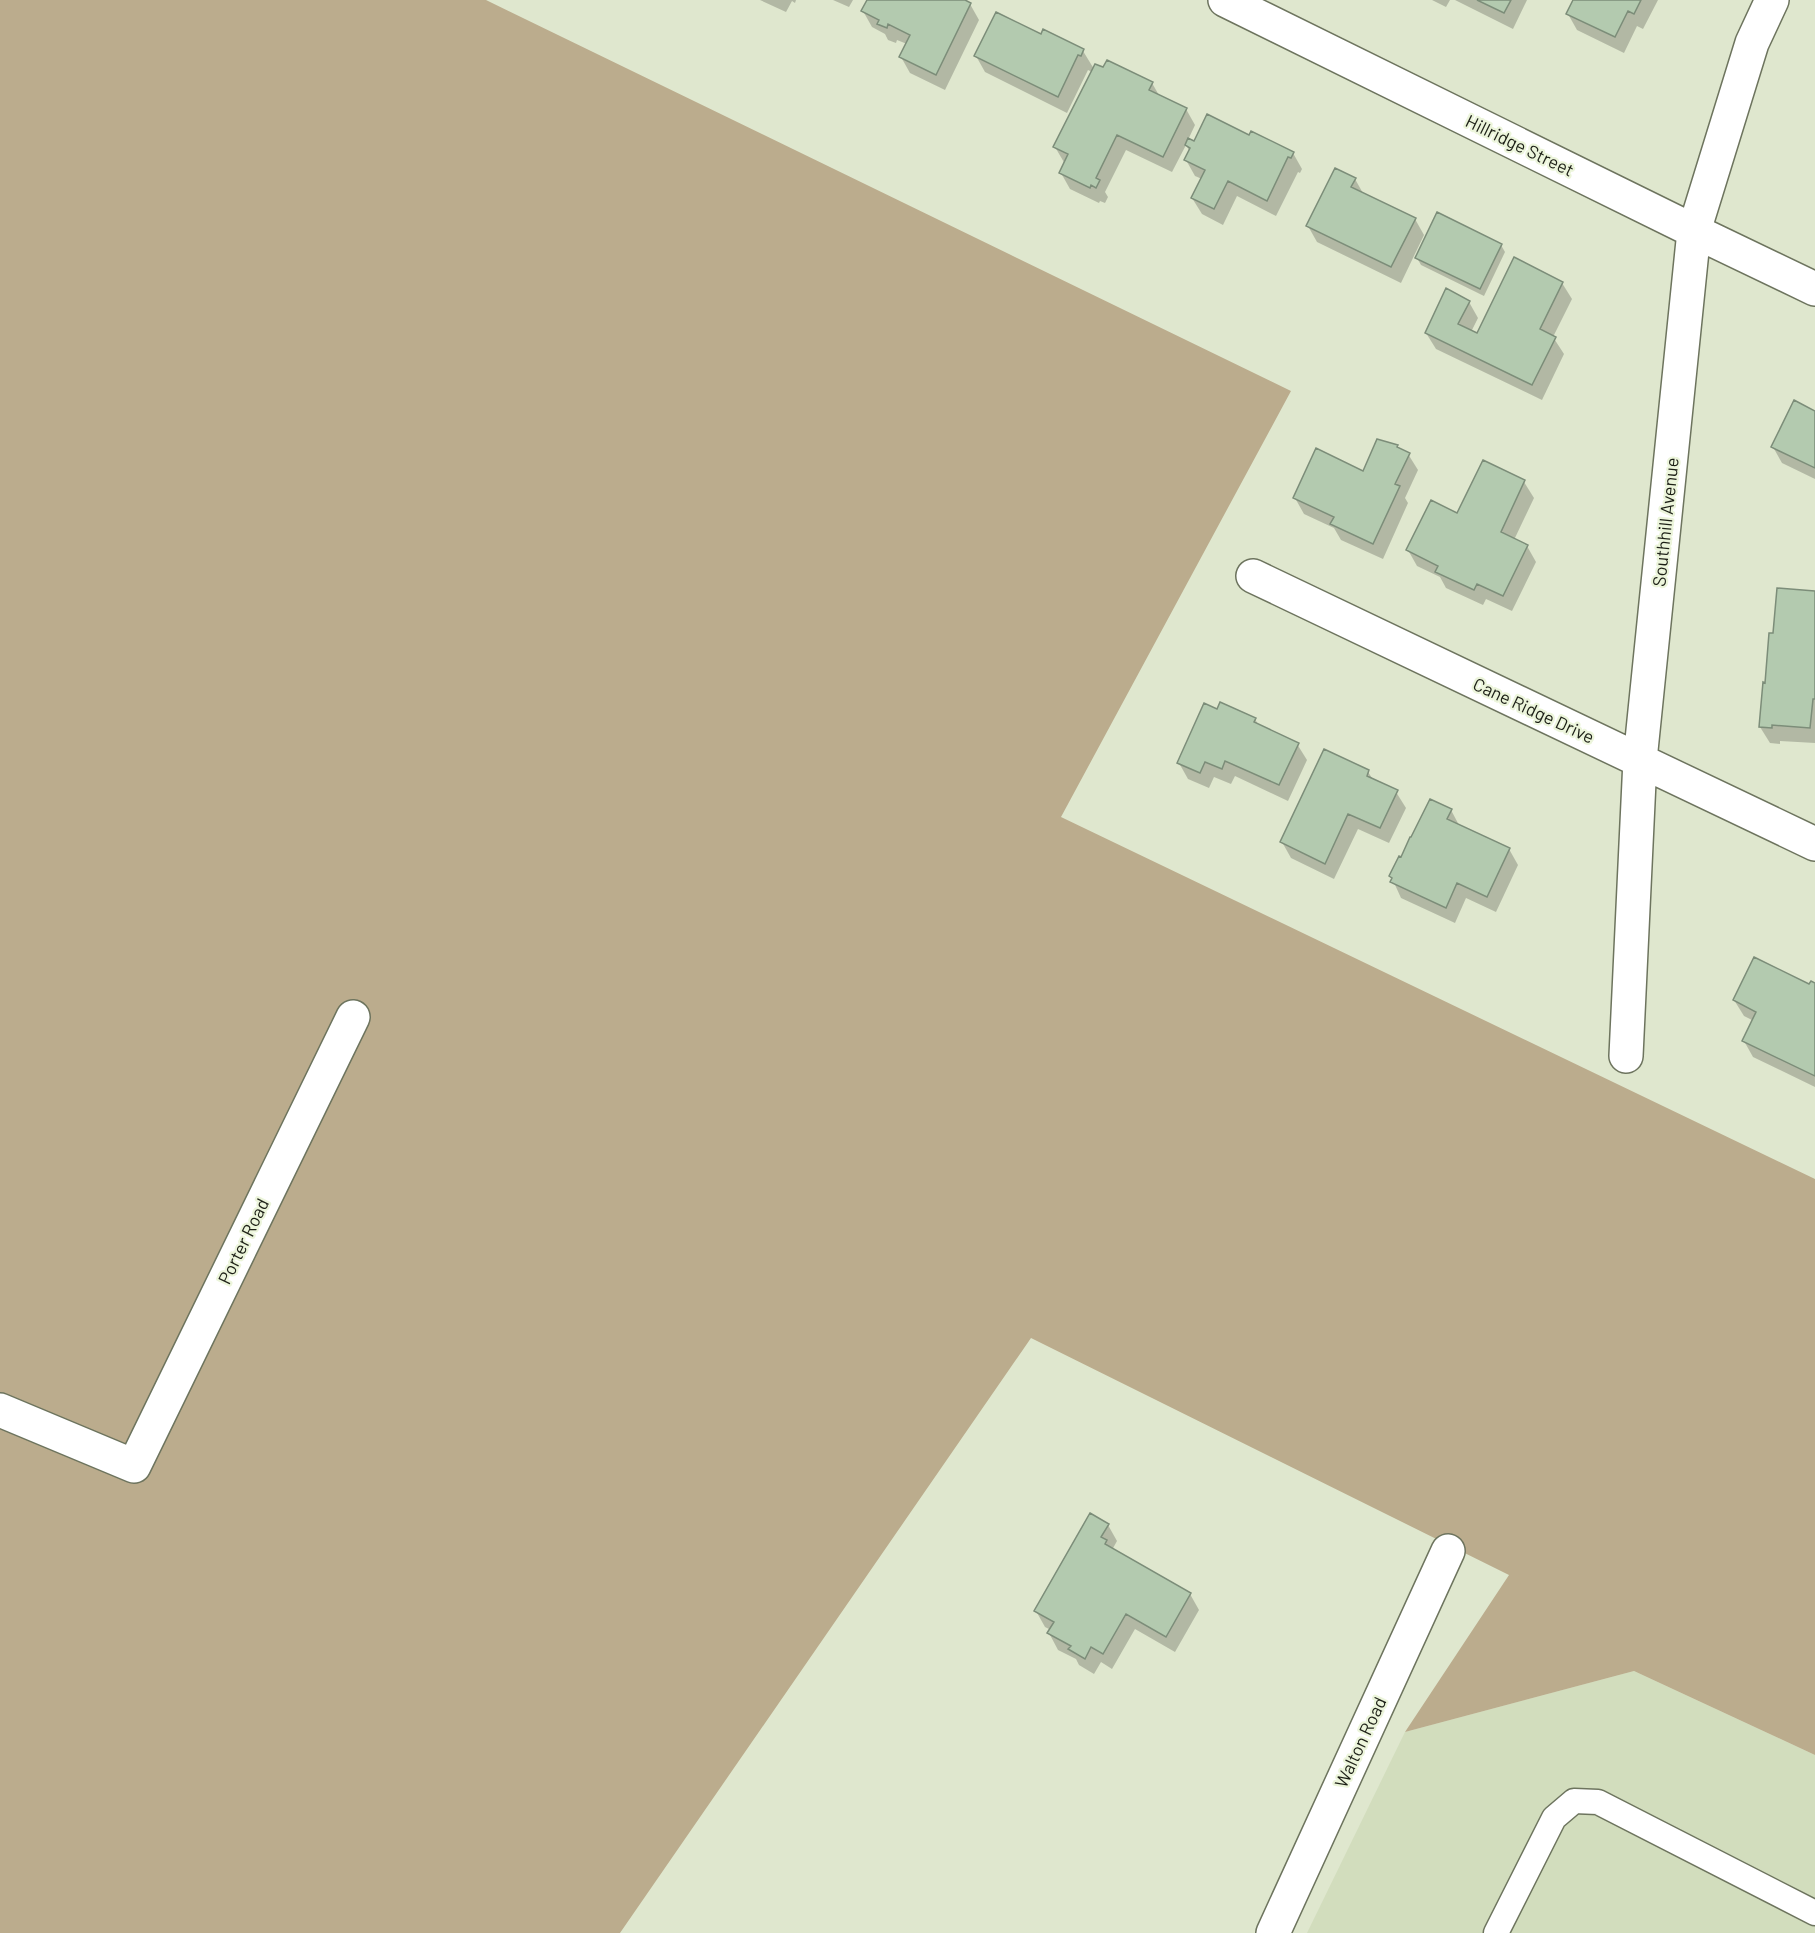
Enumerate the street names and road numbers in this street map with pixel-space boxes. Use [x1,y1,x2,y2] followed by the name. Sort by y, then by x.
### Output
[1462,109,1578,181] street label: Hillridge Street
[1647,456,1683,588] street label: Southhill Avenue
[1470,672,1598,748] street label: Cane Ridge Drive
[213,1194,273,1288] street label: Porter Road
[1329,1693,1391,1791] street label: Walton Road

